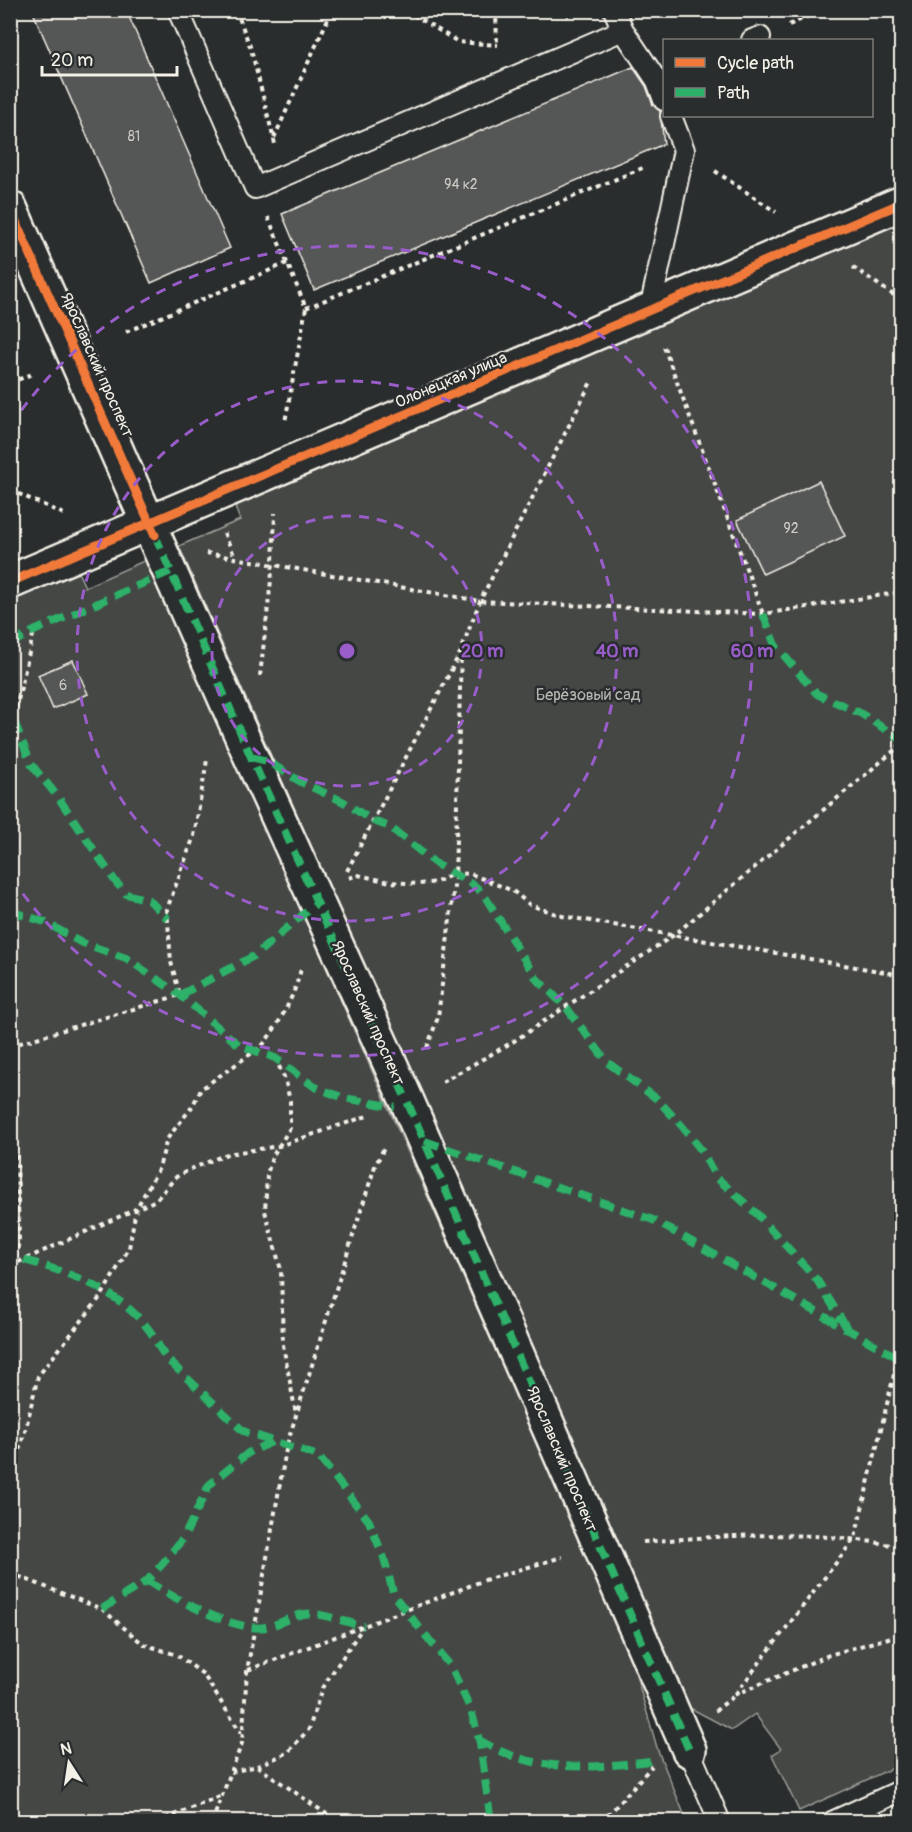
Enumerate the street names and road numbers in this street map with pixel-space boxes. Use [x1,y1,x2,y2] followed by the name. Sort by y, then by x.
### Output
[56,289,138,441] street label: Ярославский проспект
[392,347,510,413] street label: Олонецкая улица
[327,937,409,1089] street label: Ярославский проспект
[522,1383,602,1535] street label: Ярославский проспект

